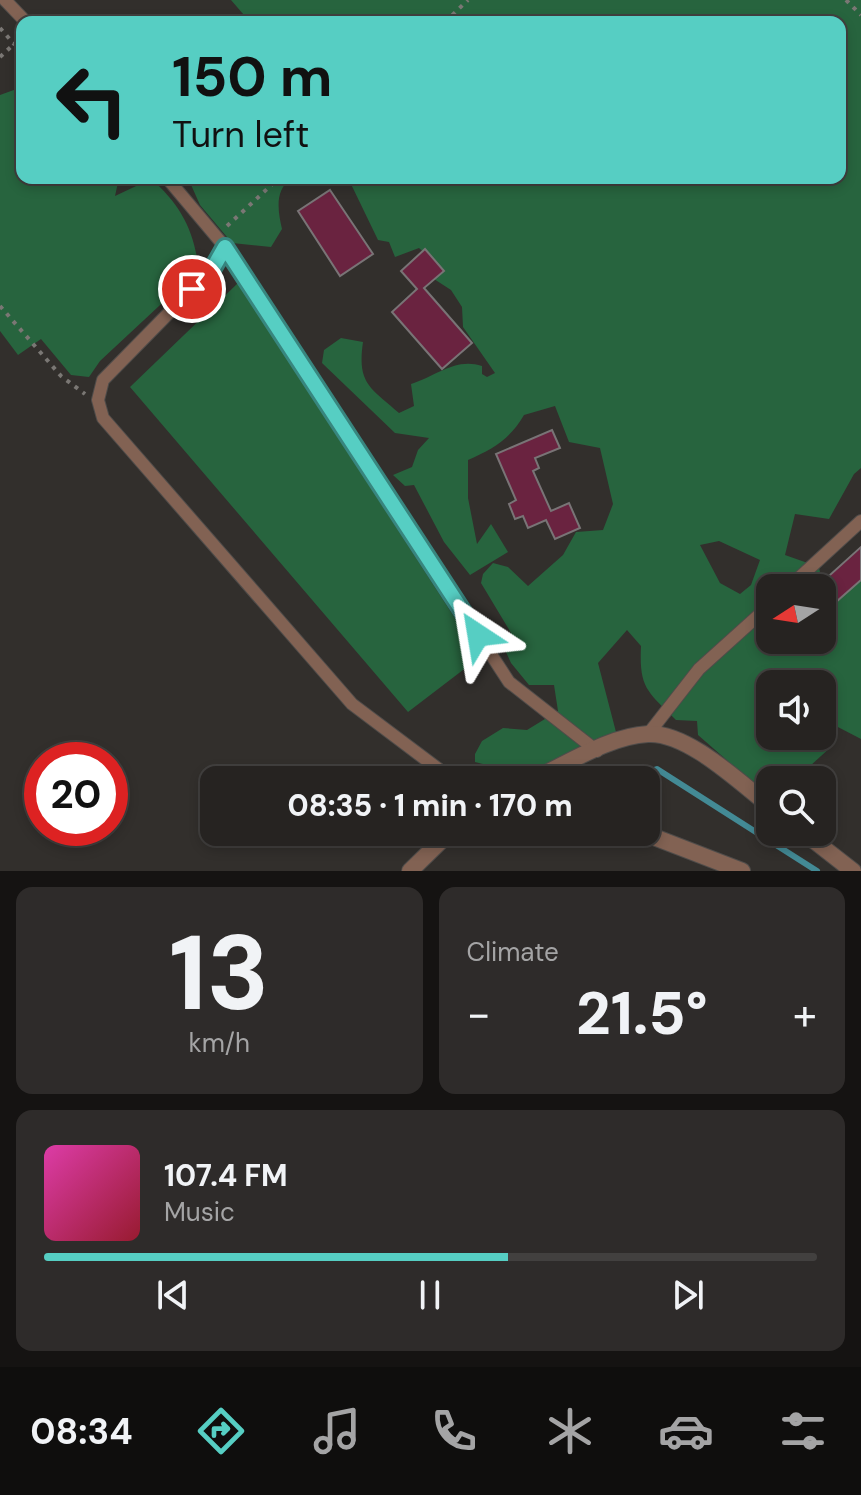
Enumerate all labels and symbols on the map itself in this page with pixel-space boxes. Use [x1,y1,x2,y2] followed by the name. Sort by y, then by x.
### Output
[158,255,226,323] pin
[756,574,836,654] north arrow
[436,593,520,677] position arrow
[24,742,128,846] speed limit sign: 20

